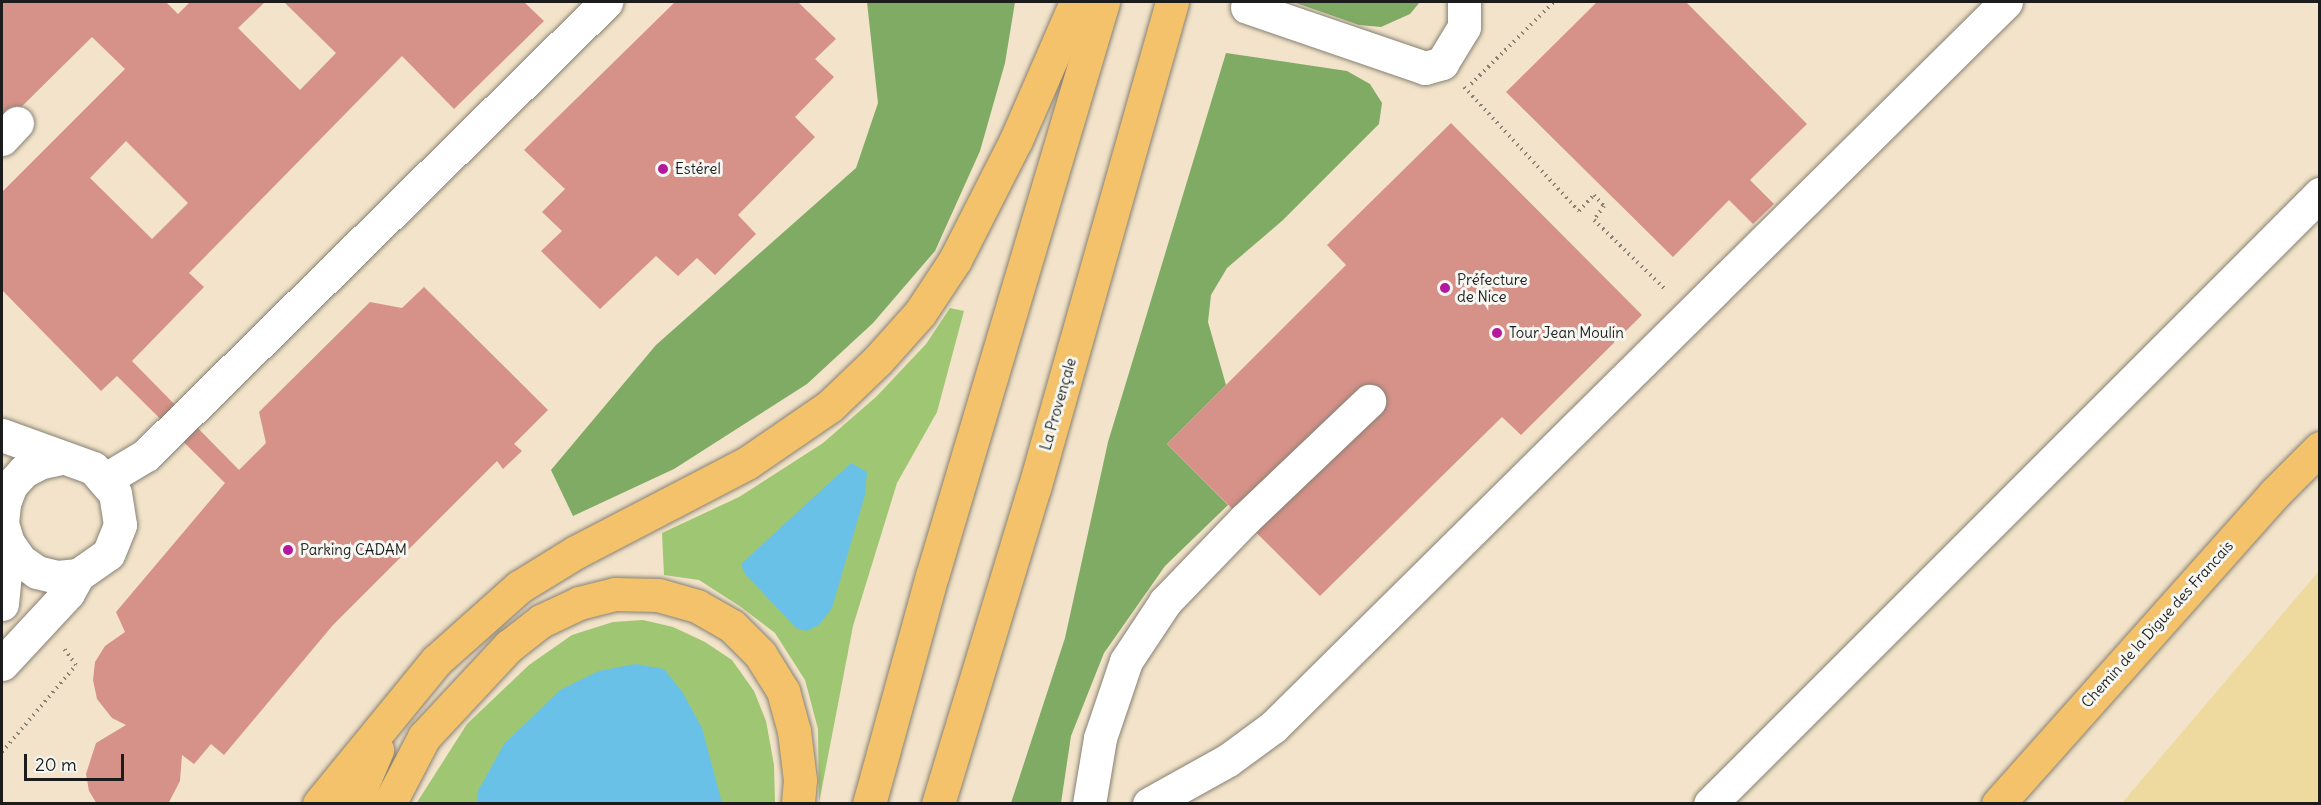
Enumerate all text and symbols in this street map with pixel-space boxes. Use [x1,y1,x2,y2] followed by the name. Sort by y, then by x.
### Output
[675,160,721,178] place label: Estérel
[656,162,670,176] marker: Estérel
[1457,270,1528,305] place label: Préfecture de Nice
[1438,281,1452,295] marker: Préfecture de Nice
[1509,324,1624,342] place label: Tour Jean Moulin
[1490,326,1504,340] marker: Tour Jean Moulin
[1036,356,1080,452] street label: La Provençale
[2077,537,2237,711] street label: Chemin de la Digue des Francais
[300,541,407,559] place label: Parking CADAM
[281,543,295,557] marker: Parking CADAM
[27,742,128,780] scale bar
[35,753,77,776] text: 20 m

